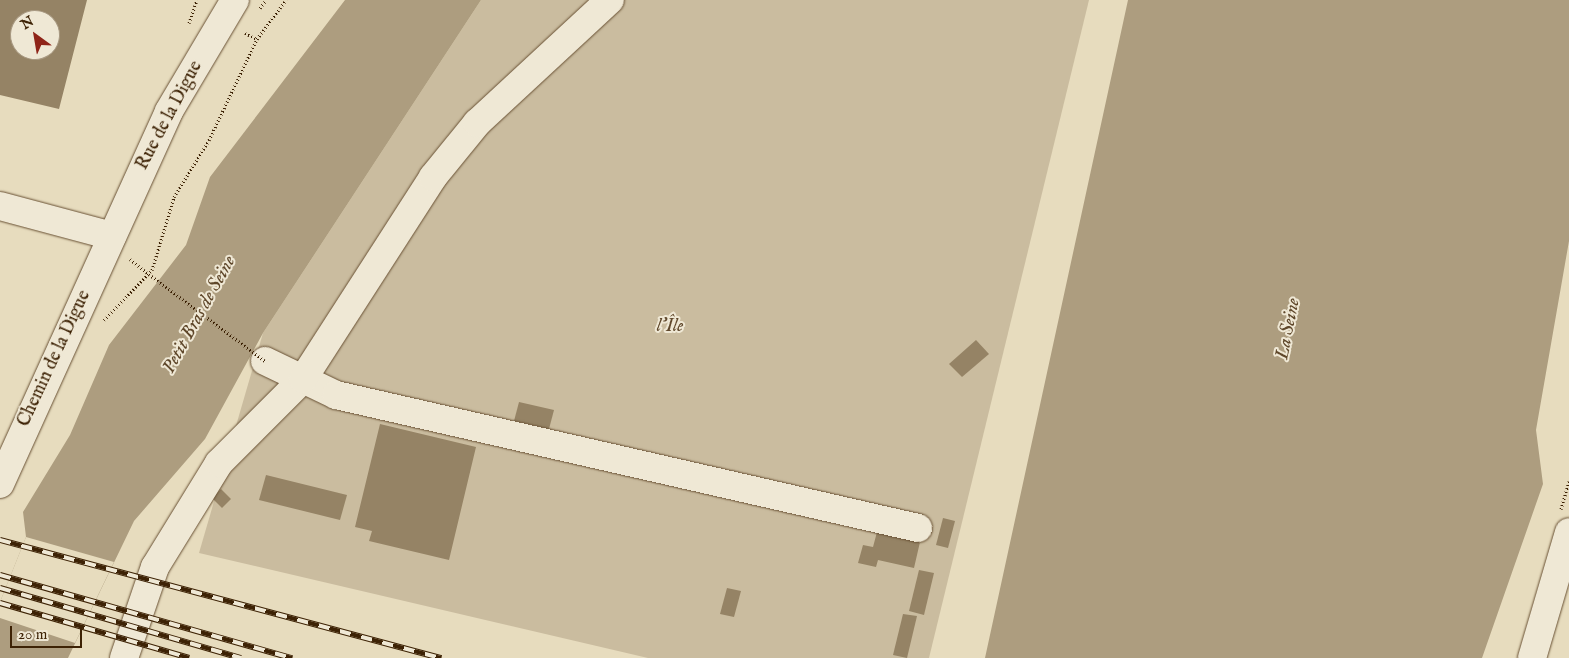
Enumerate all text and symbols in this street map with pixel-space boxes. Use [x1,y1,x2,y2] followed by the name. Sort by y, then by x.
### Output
[10,10,60,60] north arrow
[18,12,37,34] text: N
[132,58,208,174] street label: Rue de la Digue
[158,252,242,378] water label: Petit Bras de Seine
[14,287,96,431] street label: Chemin de la Digue
[1272,296,1306,362] water label: La Seine
[657,316,683,338] park label: l'Île
[12,616,85,648] scale bar
[18,625,47,644] text: 20 m

